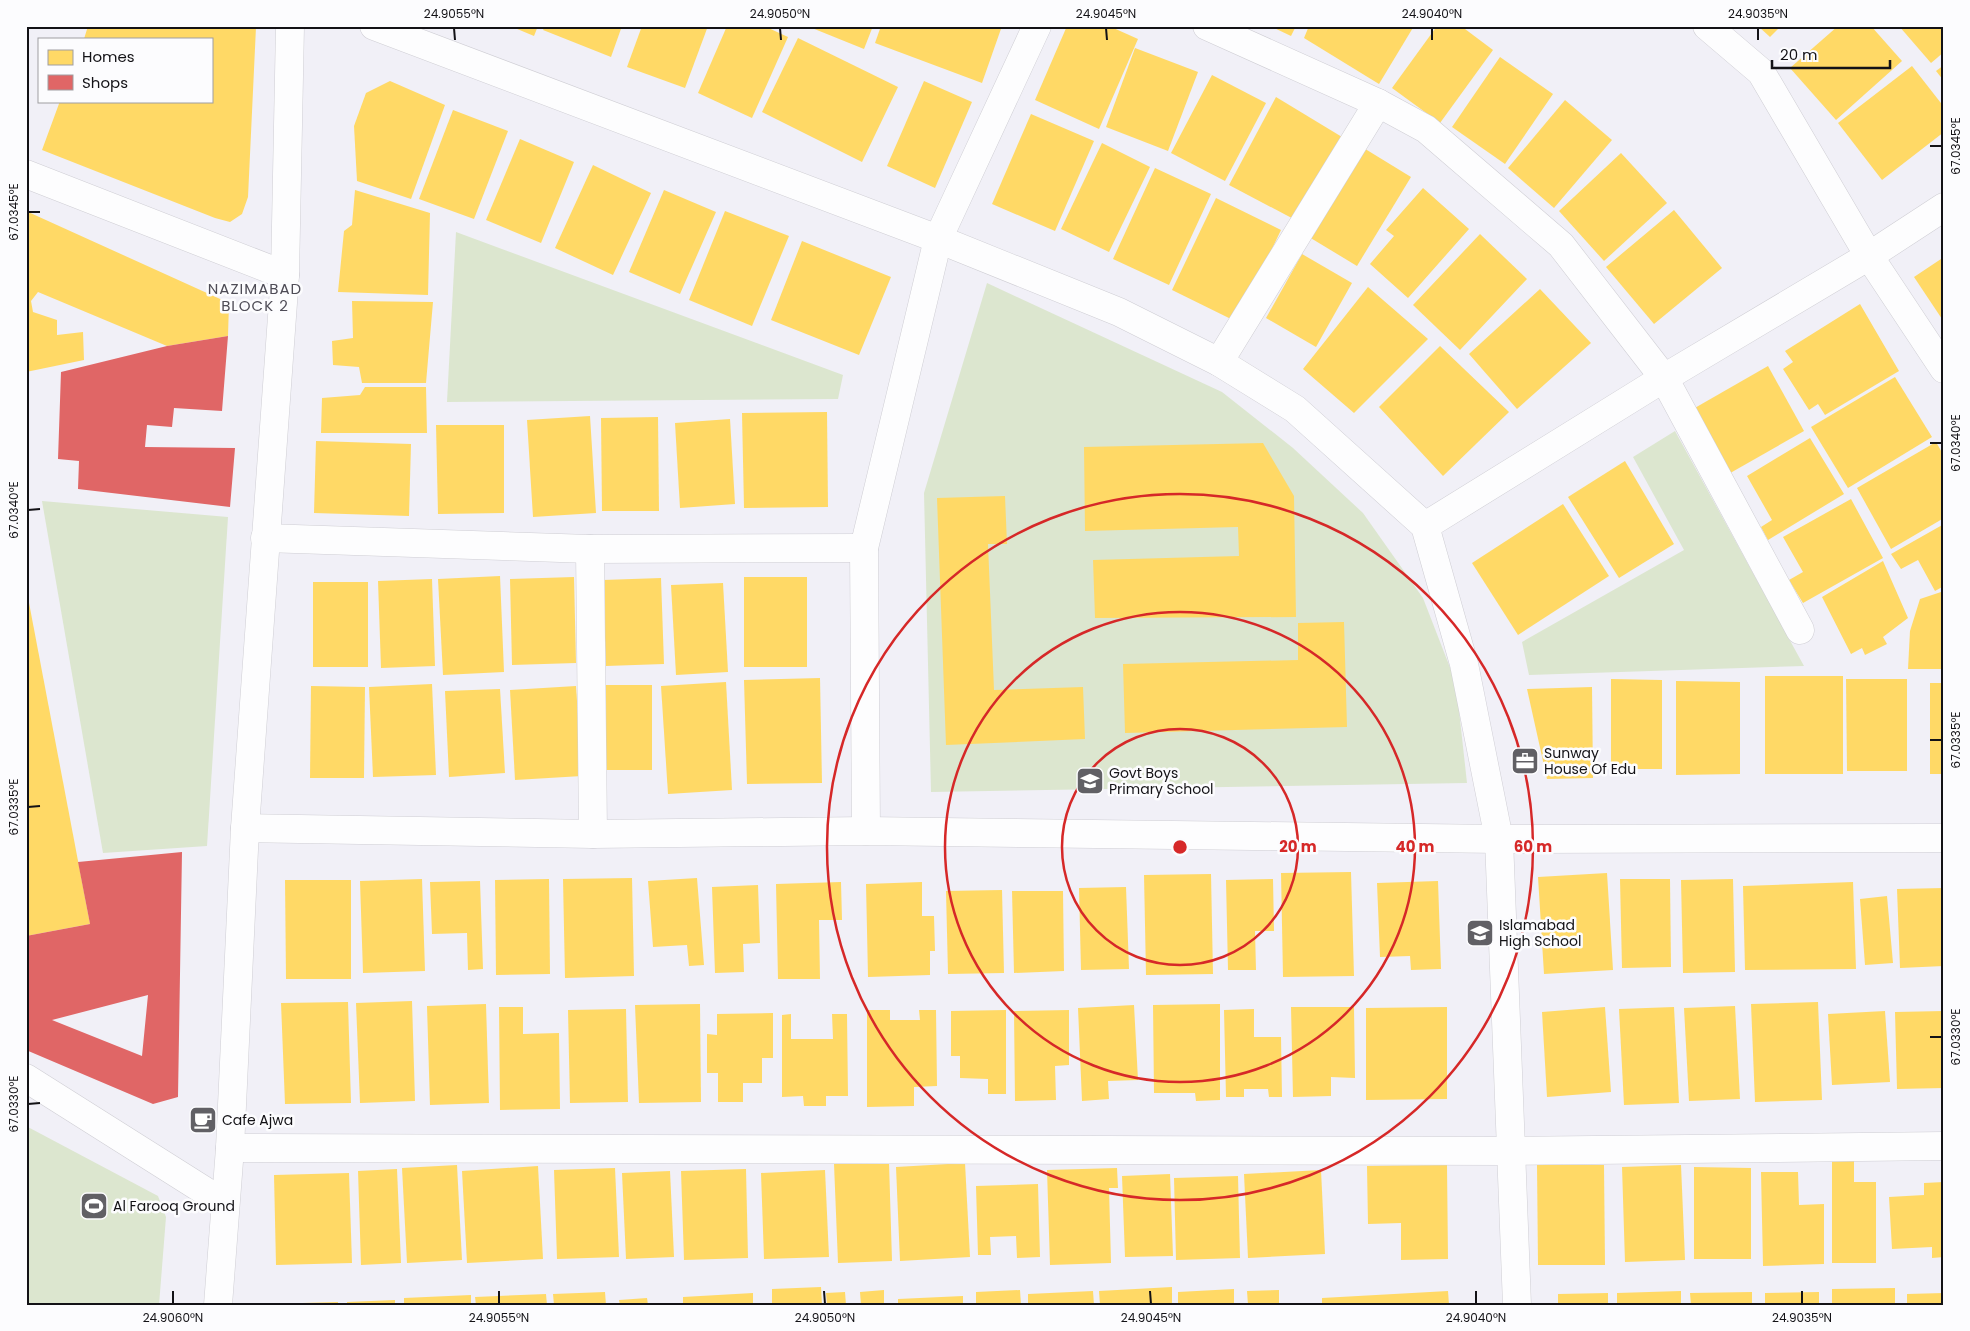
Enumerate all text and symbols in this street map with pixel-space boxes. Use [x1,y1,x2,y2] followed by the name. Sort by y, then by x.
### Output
[424,5,484,22] text: 24.9055°N
[750,5,810,22] text: 24.9050°N
[1076,5,1136,22] text: 24.9045°N
[1402,5,1462,22] text: 24.9040°N
[1728,5,1788,22] text: 24.9035°N
[38,38,212,102] legend
[1772,38,1890,70] scale bar
[1780,44,1818,65] text: 20 m
[82,46,135,67] text: Homes
[82,72,128,93] text: Shops
[1947,117,1964,175] text: 67.0345°E
[5,183,22,241] text: 67.0345°E
[208,278,302,316] district label: NAZIMABAD BLOCK 2
[1947,414,1964,472] text: 67.0340°E
[5,481,22,539] text: 67.0340°E
[1947,712,1964,768] text: 67.0335°E
[1544,743,1636,779] place label: Sunway House Of Edu
[1510,746,1540,776] office icon: Sunway House Of Edu
[1109,763,1214,799] place label: Govt Boys Primary School
[1075,766,1105,796] school or university icon: Govt Boys Primary School
[5,779,22,835] text: 67.0335°E
[1279,836,1317,857] text: 20 m
[1395,836,1435,857] text: 40 m
[1514,836,1552,857] text: 60 m
[1171,838,1189,856] centre of rings
[1499,915,1581,951] place label: Islamabad High School
[1465,918,1495,948] school or university icon: Islamabad High School
[1947,1009,1964,1065] text: 67.0330°E
[5,1076,22,1132] text: 67.0330°E
[188,1105,218,1135] cafe icon: Cafe Ajwa
[222,1110,293,1130] place label: Cafe Ajwa
[79,1191,109,1221] sports icon: Al Farooq Ground
[113,1196,235,1216] place label: Al Farooq Ground
[143,1309,203,1326] text: 24.9060°N
[469,1309,529,1326] text: 24.9055°N
[795,1309,855,1326] text: 24.9050°N
[1121,1309,1181,1326] text: 24.9045°N
[1446,1309,1506,1326] text: 24.9040°N
[1772,1309,1832,1326] text: 24.9035°N

